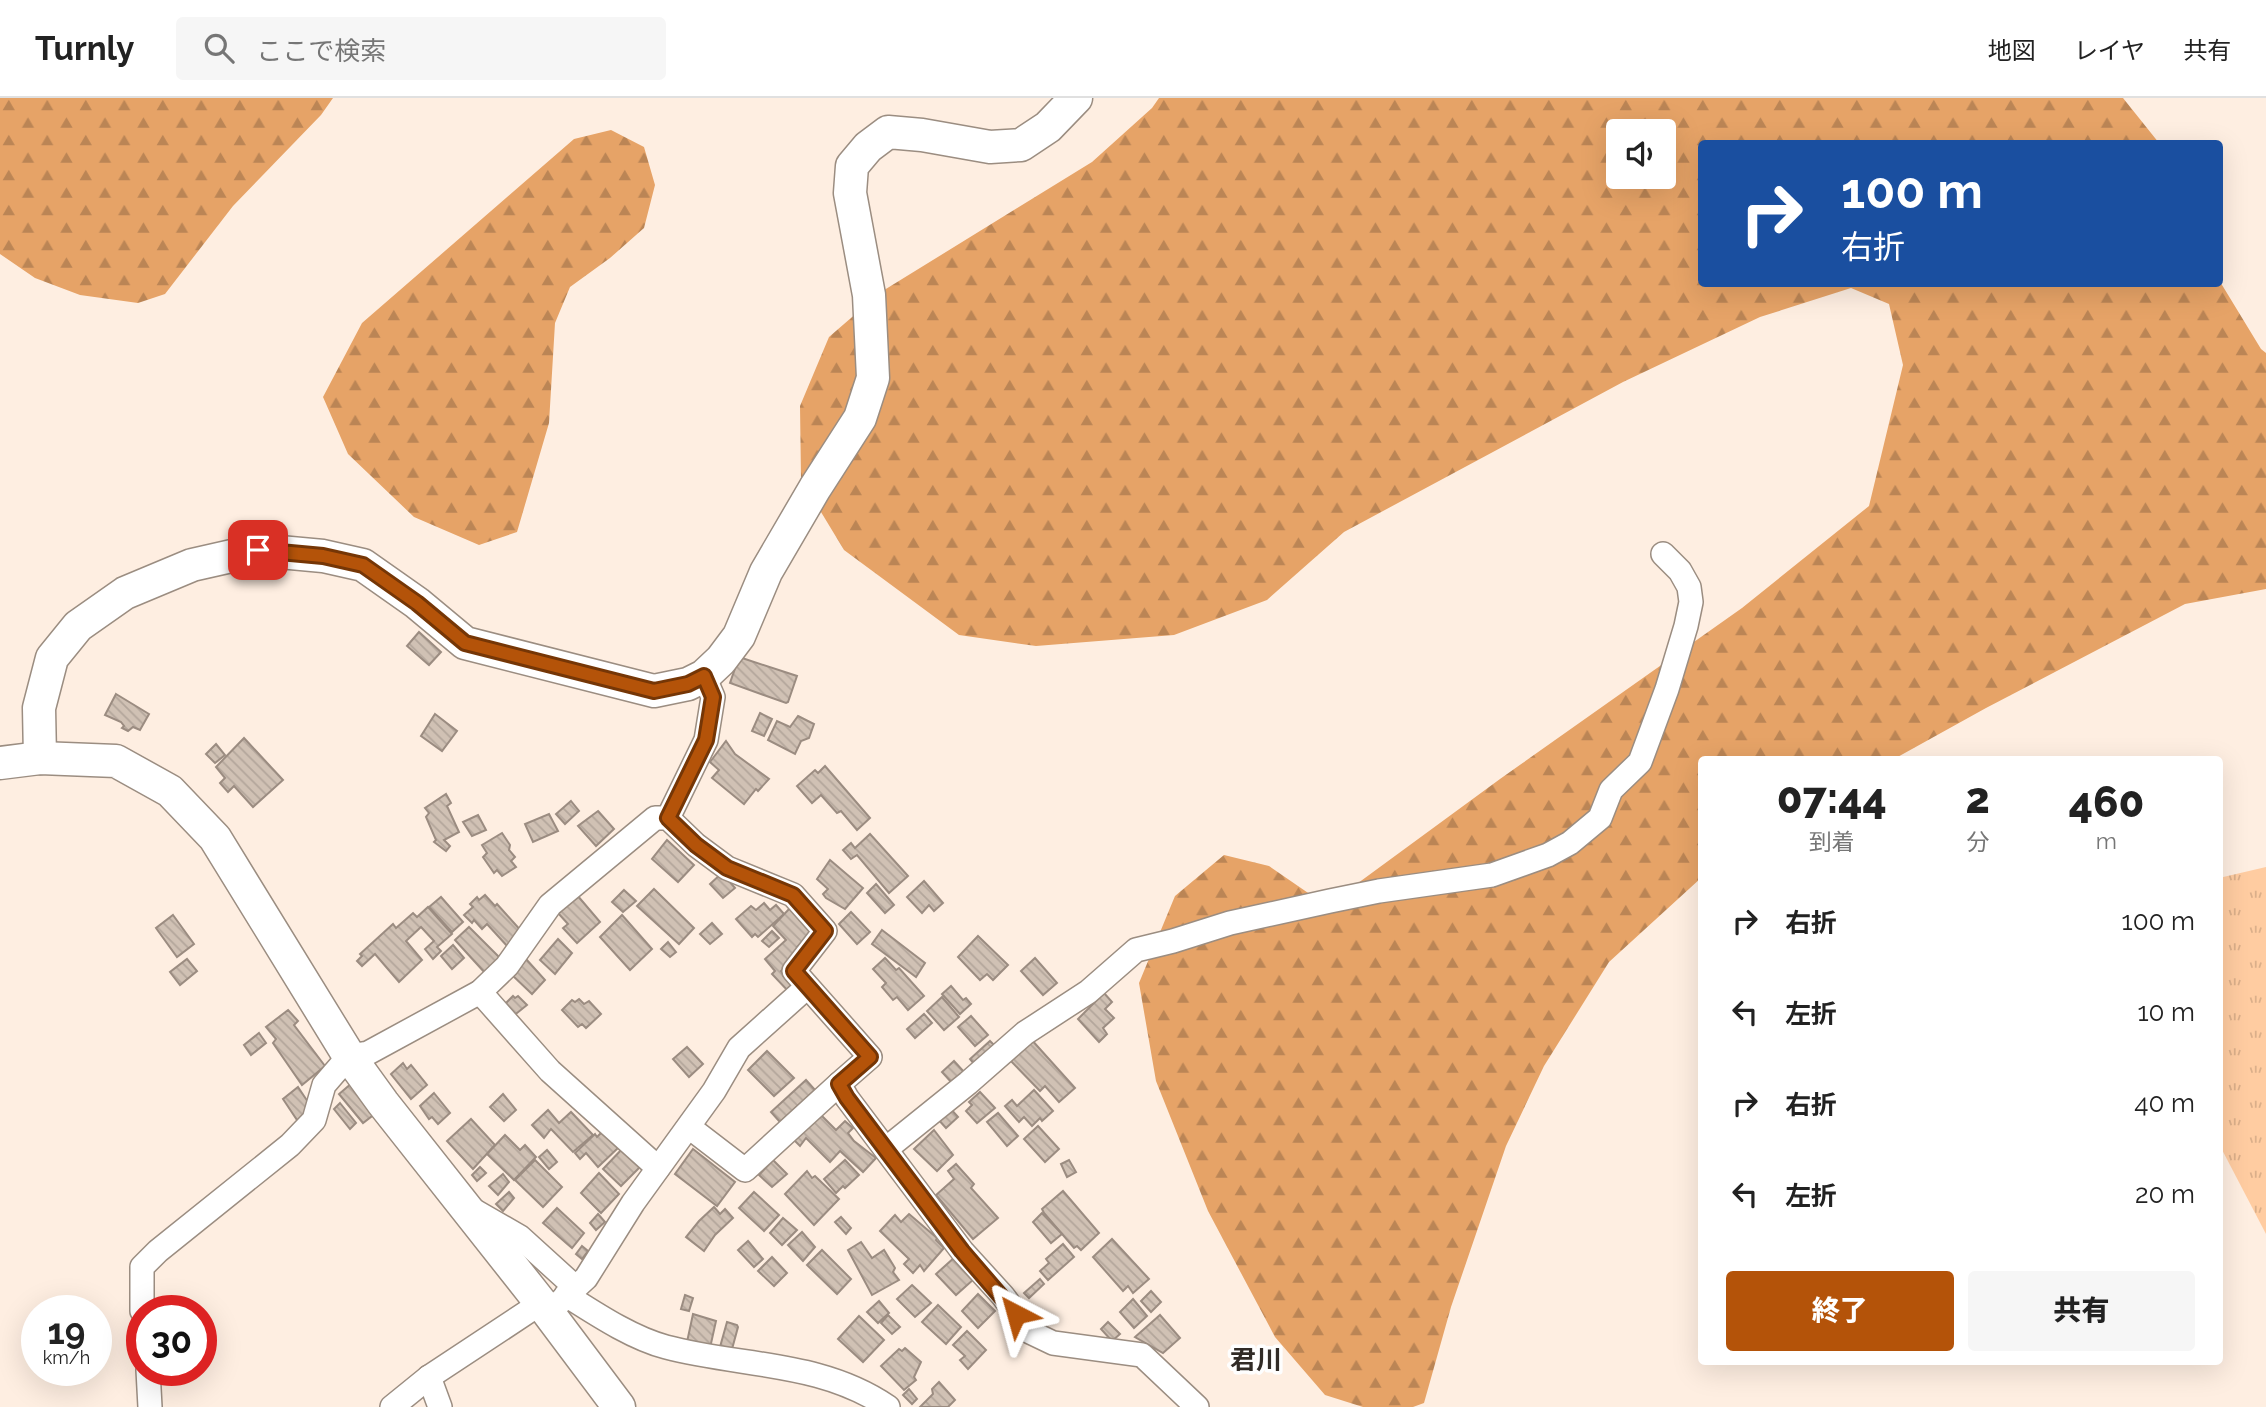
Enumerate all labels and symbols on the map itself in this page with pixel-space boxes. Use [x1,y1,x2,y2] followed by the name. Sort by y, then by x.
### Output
[228,520,288,580] pin
[979,1277,1053,1351] position arrow
[126,1295,217,1386] speed limit sign: 30
[1230,1345,1282,1375] district label: 君川

